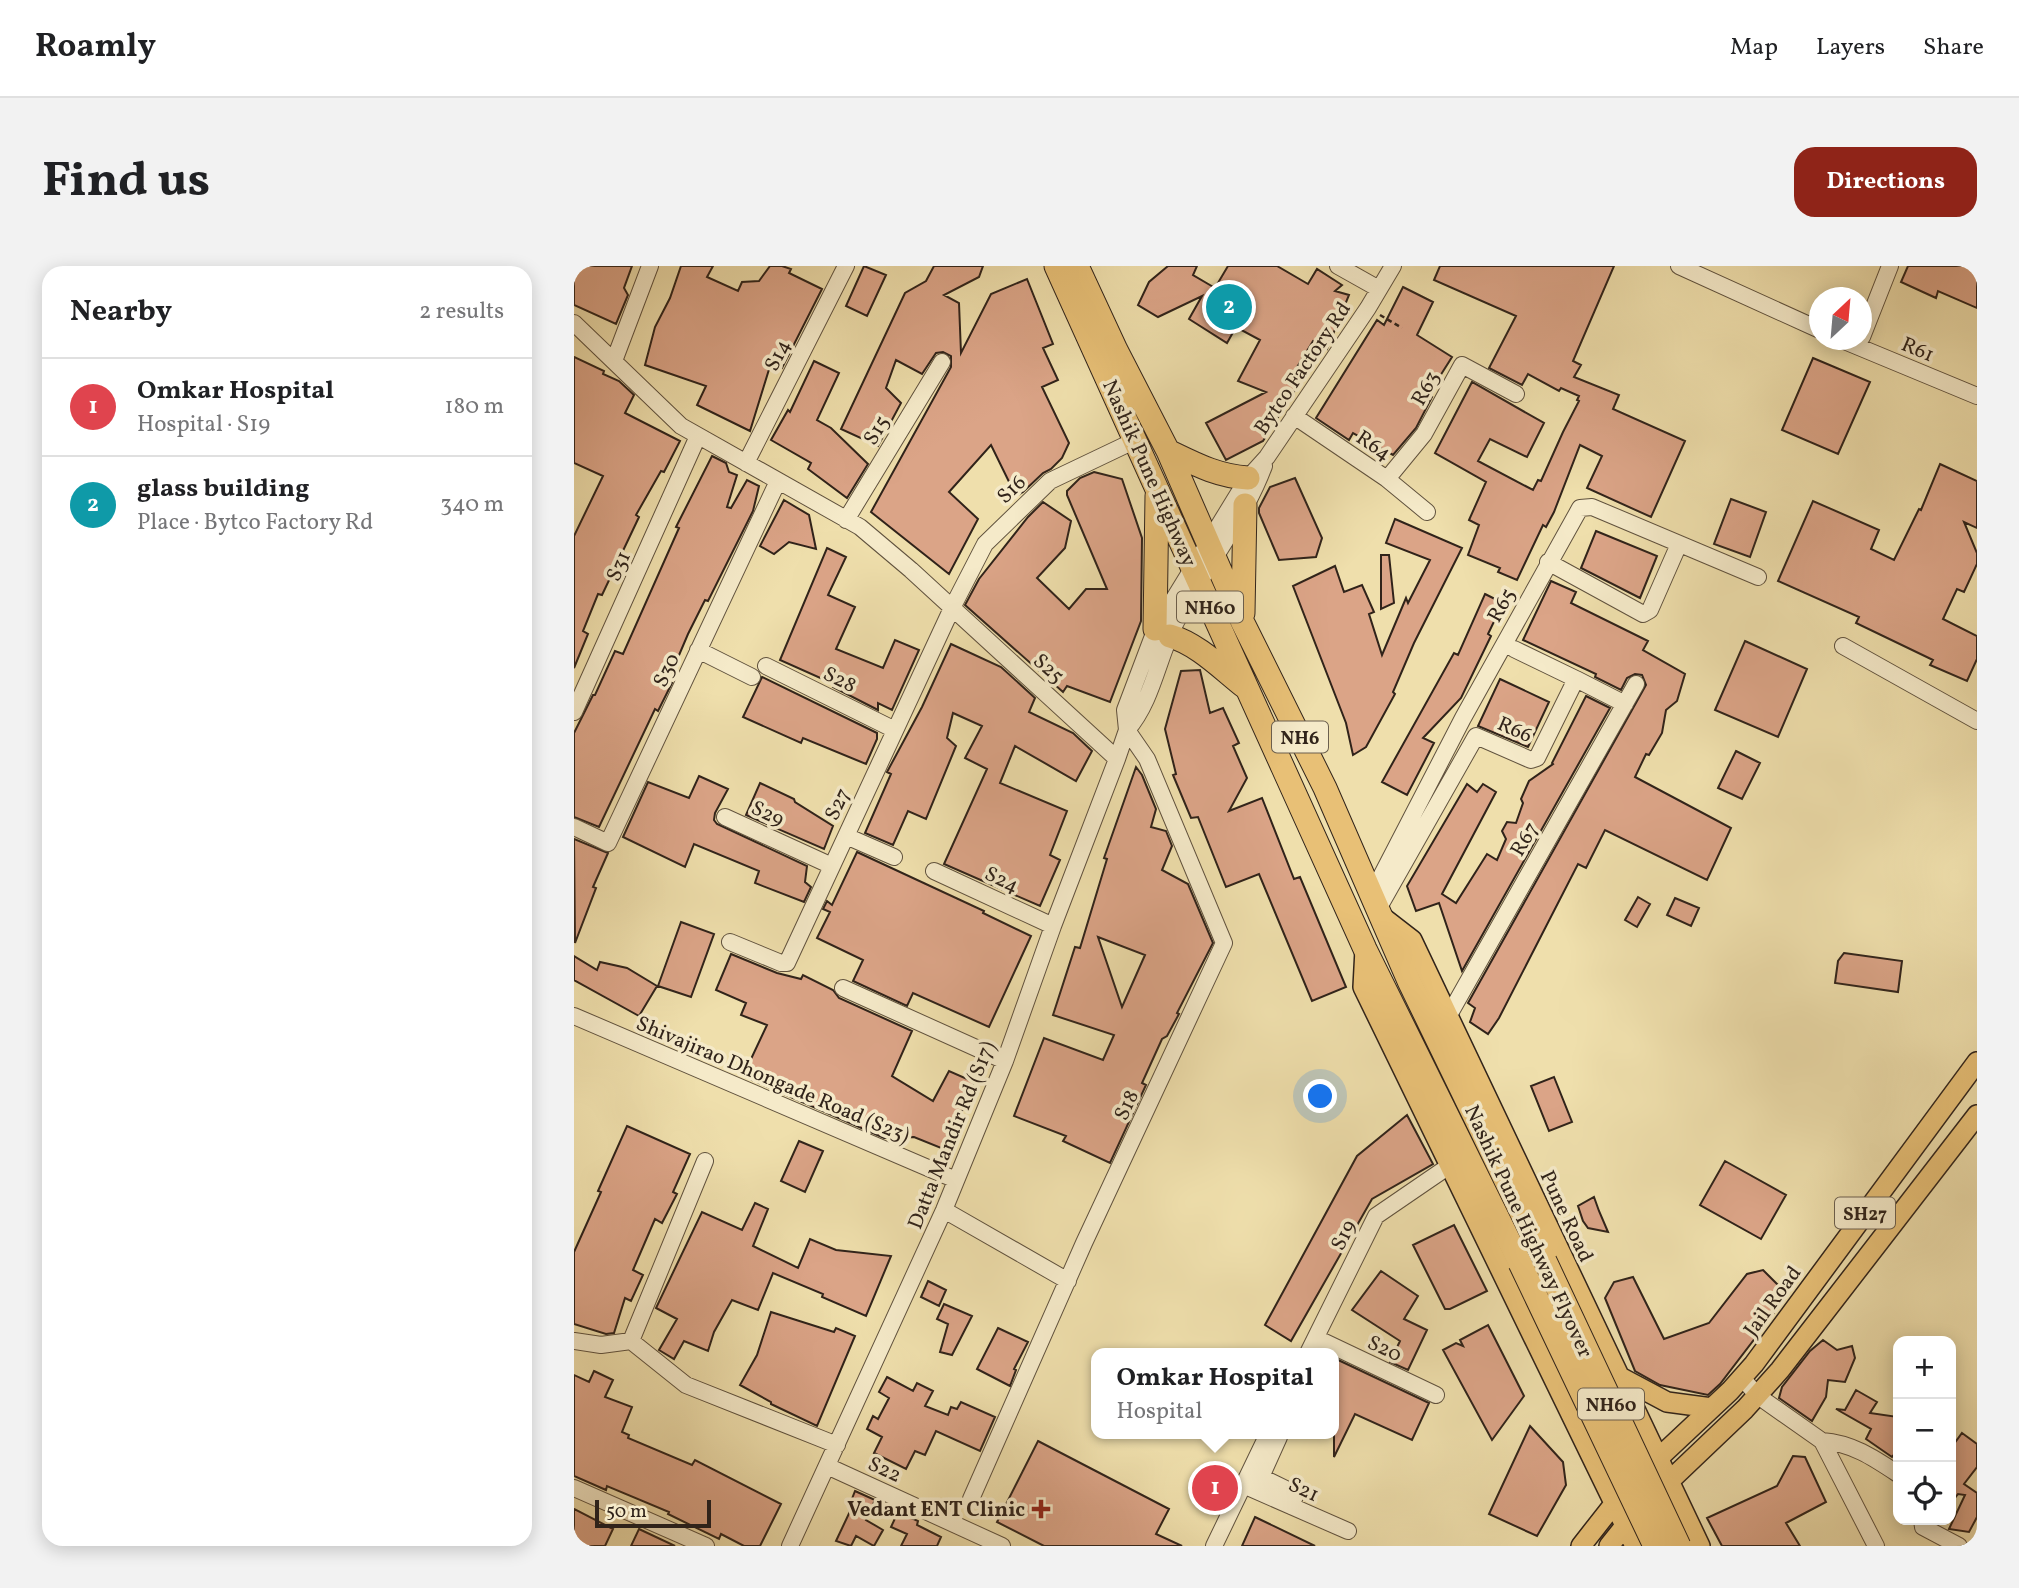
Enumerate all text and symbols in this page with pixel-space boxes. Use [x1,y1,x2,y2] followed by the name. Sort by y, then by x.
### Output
[35,25,156,71] text: Roamly
[1730,31,1778,65] text: Map
[1816,31,1885,65] text: Layers
[1923,31,1984,65] text: Share
[1794,147,1977,217] button: Directions
[42,148,210,217] text: Find us
[1206,281,1252,333] pin: 2
[1809,287,1872,350] north arrow
[70,291,172,333] text: Nearby
[419,296,504,328] text: 2 results
[1248,297,1359,441] street label: Bytco Factory Rd
[1896,331,1938,370] street label: R61
[758,335,799,377] street label: S14
[1405,366,1448,411] street label: R63
[137,373,334,409] text: Omkar Hospital
[1094,375,1203,572] street label: Nashik Pune Highway
[88,391,98,423] text: 1
[445,391,504,423] text: 180 m
[137,409,270,441] text: Hospital · S19
[857,411,897,451] street label: S15
[1350,424,1397,469] street label: R64
[991,469,1033,511] street label: S16
[137,471,309,507] text: glass building
[87,489,99,521] text: 2
[440,489,504,521] text: 340 m
[137,507,373,539] text: Place · Bytco Factory Rd
[600,547,639,586] street label: S31
[1481,583,1524,628] street label: R65
[1177,592,1243,622] road number: NH60
[1026,647,1070,691] street label: S25
[647,649,688,692] street label: S30
[818,660,861,701] street label: S28
[1492,710,1537,751] street label: R66
[1272,722,1328,752] road number: NH6
[818,784,858,826] street label: S27
[746,794,789,835] street label: S29
[1504,817,1547,862] street label: R67
[979,860,1023,901] street label: S24
[631,1010,914,1151] street label: Shivajirao Dhongade Road (S23)
[901,1037,1003,1234] street label: Datta Mandir Rd (S17)
[1303,1079,1337,1113] your location
[1108,1086,1147,1126] street label: S18
[1456,1101,1599,1363] street label: Nashik Pune Highway Flyover
[1532,1166,1600,1267] street label: Pune Road
[1835,1197,1895,1228] road number: SH27
[1325,1215,1364,1256] street label: S19
[1738,1260,1809,1343] street label: Jail Road
[1362,1329,1406,1370] street label: S20
[1893,1336,1956,1525] map controls
[1893,1336,1956,1399] button: +
[1091,1348,1339,1439] popup
[1116,1360,1314,1396] text: Omkar Hospital
[1578,1388,1644,1420] road number: NH60
[1116,1396,1202,1428] text: Hospital
[1893,1399,1956,1462] button: −
[863,1450,906,1491] street label: S22
[1192,1462,1238,1514] pin: 1
[1893,1462,1956,1525] button: locate
[1283,1471,1323,1510] street label: S21
[847,1496,1025,1525] place label: Vedant ENT Clinic
[595,1497,710,1529] scale bar
[606,1499,647,1525] text: 50 m
[1031,1499,1051,1519] marker: Vedant ENT Clinic

